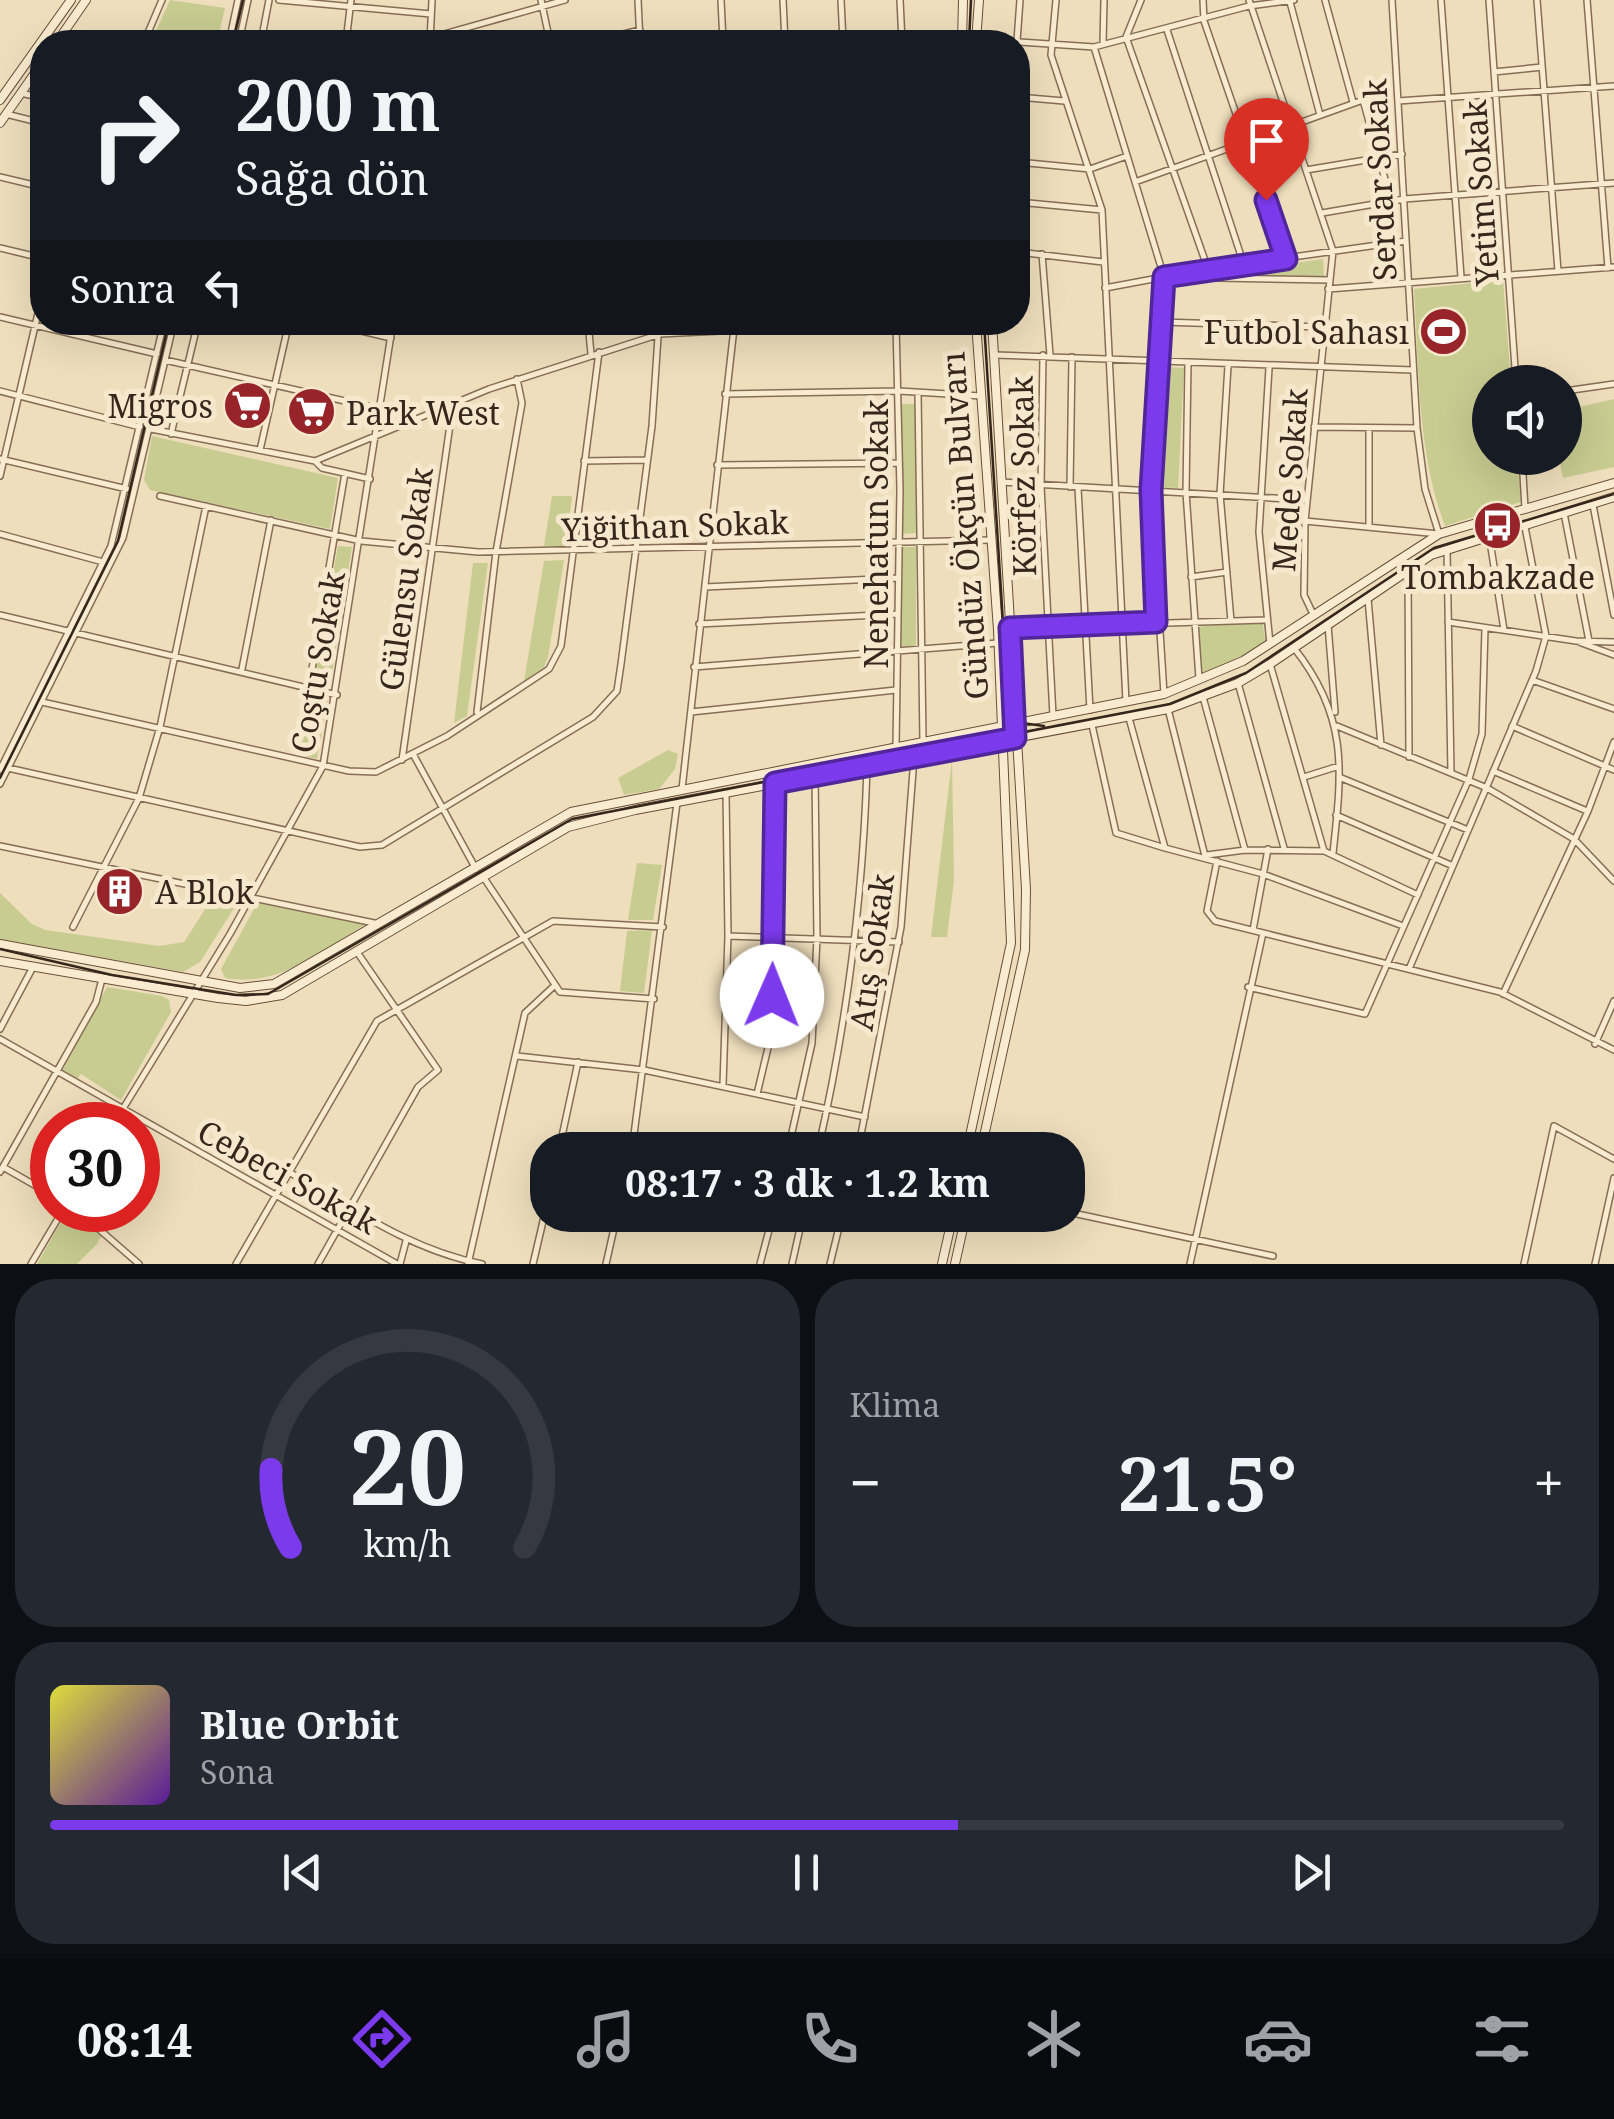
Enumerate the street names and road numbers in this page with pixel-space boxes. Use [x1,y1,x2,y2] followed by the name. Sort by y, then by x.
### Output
[1352,78,1406,282] street label: Serdar Sokak
[1452,98,1508,288] street label: Yetim Sokak
[930,351,998,701] street label: Gündüz Ökçün Bulvarı
[999,375,1045,576] street label: Körfez Sokak
[1261,387,1317,573] street label: Mede Sokak
[854,399,897,669] street label: Nenehatun Sokak
[368,464,442,694] street label: Gülensu Sokak
[560,500,790,550] street label: Yiğithan Sokak
[280,568,354,756] street label: Coştu Sokak
[839,870,903,1033] street label: Atış Sokak
[190,1109,386,1243] street label: Cebeci Sokak

